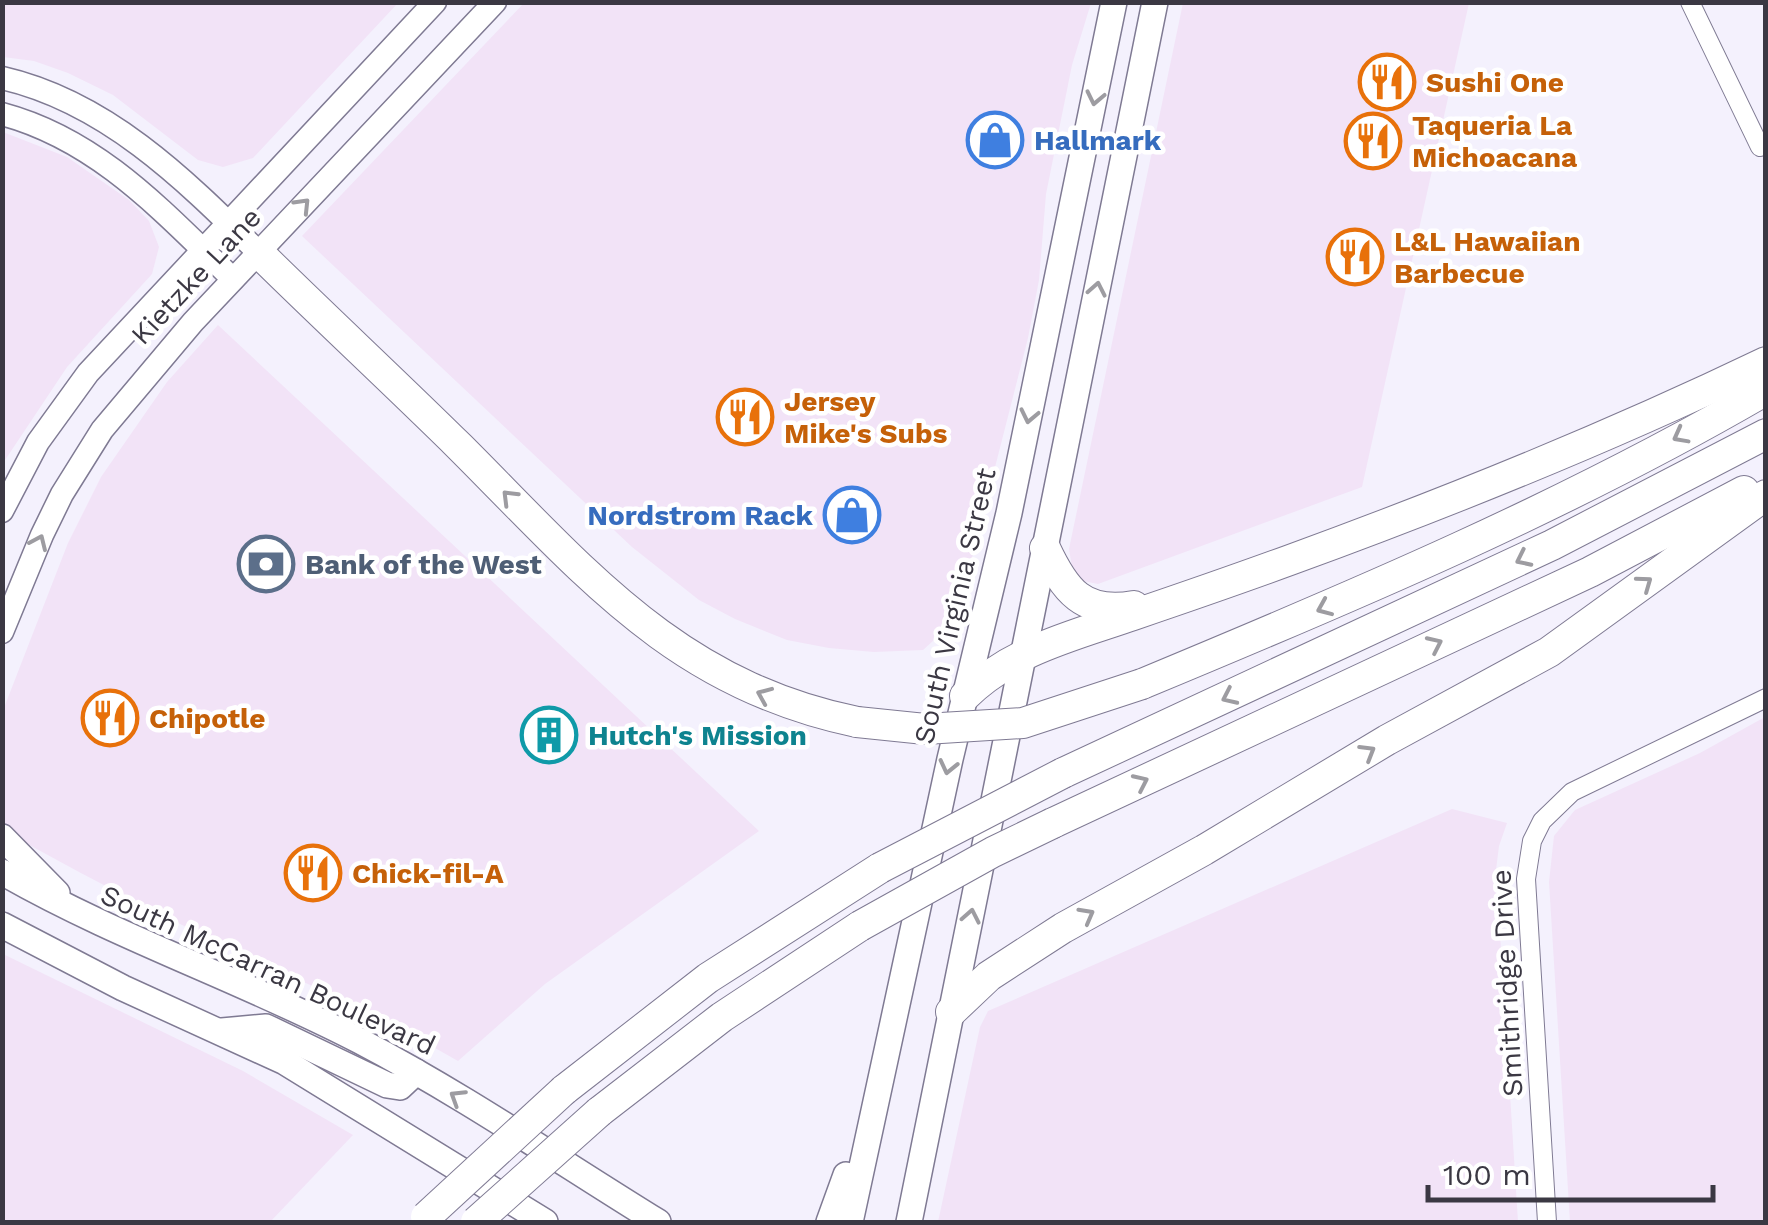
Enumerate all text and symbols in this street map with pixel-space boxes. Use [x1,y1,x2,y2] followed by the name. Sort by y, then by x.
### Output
[1357,52,1417,112] restaurant icon: Sushi One
[1426,66,1564,99] place label: Sushi One
[1085,89,1106,106] one-way arrow
[1412,109,1578,174] place label: Taqueria La Michoacana
[965,110,1025,170] shop icon: Hallmark
[1343,111,1403,171] restaurant icon: Taqueria La Michoacana
[1034,124,1162,157] place label: Hallmark
[291,199,309,217] one-way arrow
[124,201,268,351] street label: Kietzke Lane
[1394,225,1581,290] place label: L&L Hawaiian Barbecue
[1325,227,1385,287] restaurant icon: L&L Hawaiian Barbecue
[1086,281,1107,298] one-way arrow
[784,385,948,450] place label: Jersey Mike's Subs
[715,387,775,447] restaurant icon: Jersey Mike's Subs
[1020,407,1041,424] one-way arrow
[1672,424,1690,444] one-way arrow
[907,465,1003,747] street label: South Virginia Street
[822,485,882,545] shop icon: Nordstrom Rack
[503,490,521,508] one-way arrow
[587,499,814,532] place label: Nordstrom Rack
[27,534,47,552] one-way arrow
[236,534,296,594] bank icon: Bank of the West
[1516,546,1534,566] one-way arrow
[305,548,542,581] place label: Bank of the West
[1634,577,1652,594] one-way arrow
[1316,596,1334,616] one-way arrow
[1425,637,1443,657] one-way arrow
[1221,684,1239,704] one-way arrow
[756,686,773,706] one-way arrow
[80,688,140,748] restaurant icon: Chipotle
[149,702,265,735] place label: Chipotle
[519,705,579,765] building icon: Hutch's Mission
[588,719,807,752] place label: Hutch's Mission
[1357,745,1375,764] one-way arrow
[939,758,960,775] one-way arrow
[1131,774,1149,794] one-way arrow
[283,843,343,903] restaurant icon: Chick-fil-A
[352,857,504,890] place label: Chick-fil-A
[1485,868,1529,1098] street label: Smithridge Drive
[95,878,441,1062] street label: South McCarran Boulevard
[1076,907,1094,927] one-way arrow
[959,908,980,925] one-way arrow
[450,1090,468,1109] one-way arrow
[1428,1140,1713,1202] scale bar
[1443,1157,1531,1192] text: 100 m

